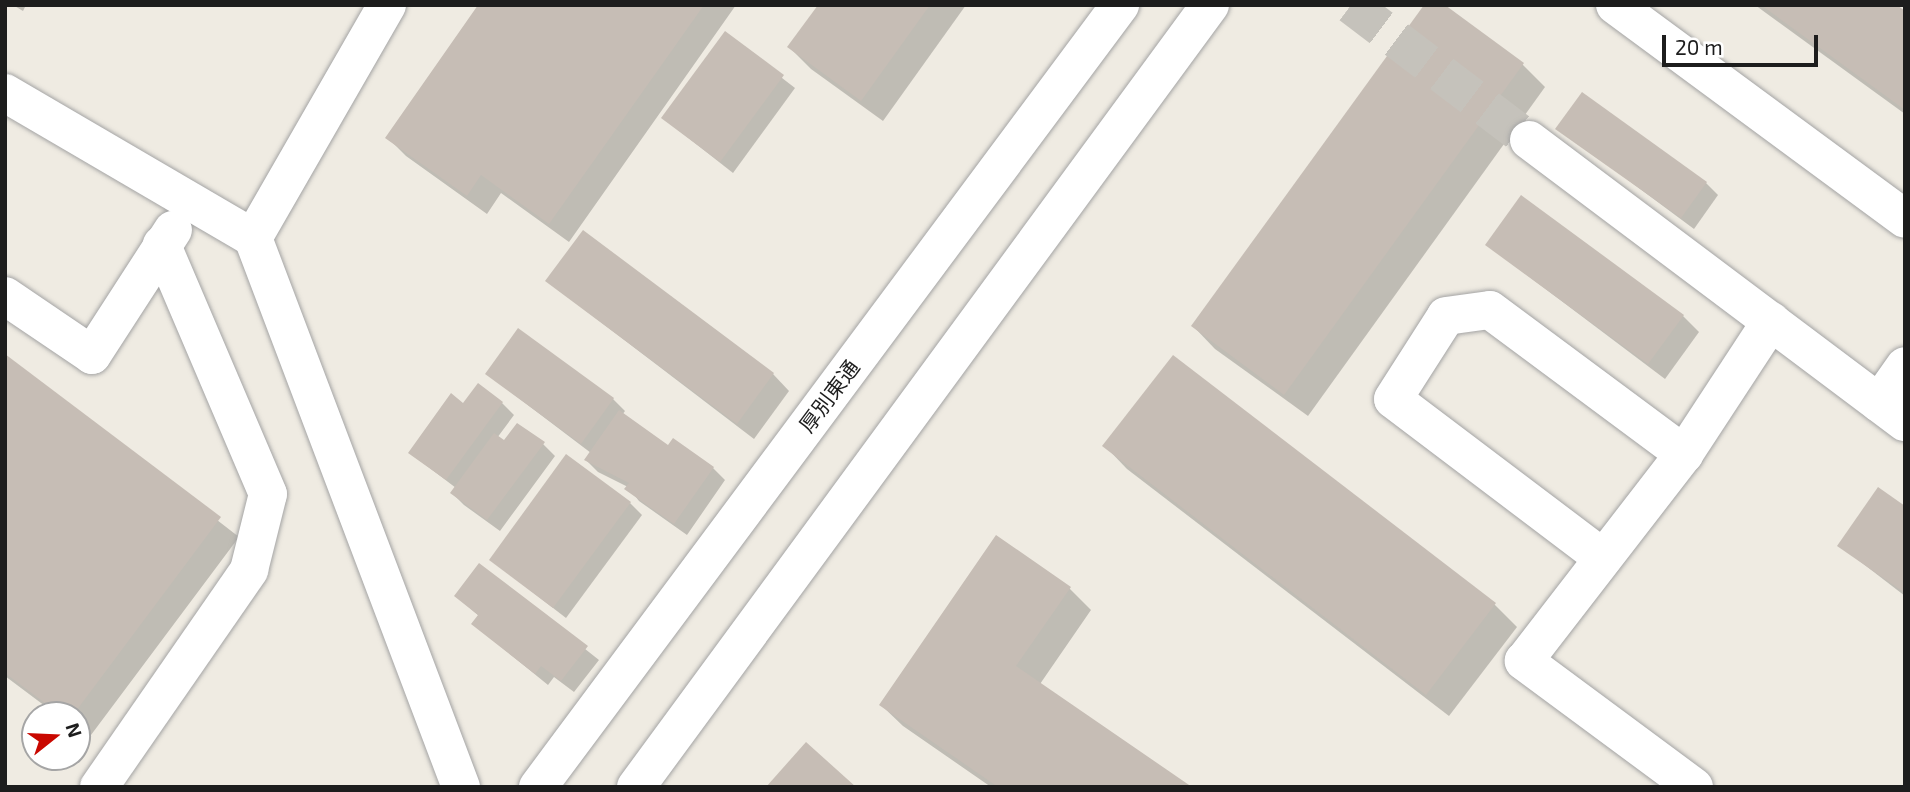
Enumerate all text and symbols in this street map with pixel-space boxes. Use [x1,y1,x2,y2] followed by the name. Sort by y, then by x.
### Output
[1665,21,1821,65] scale bar
[1675,34,1723,59] text: 20 m
[794,355,864,437] street label: 厚別東通
[21,701,91,771] north arrow
[61,720,88,740] text: N

